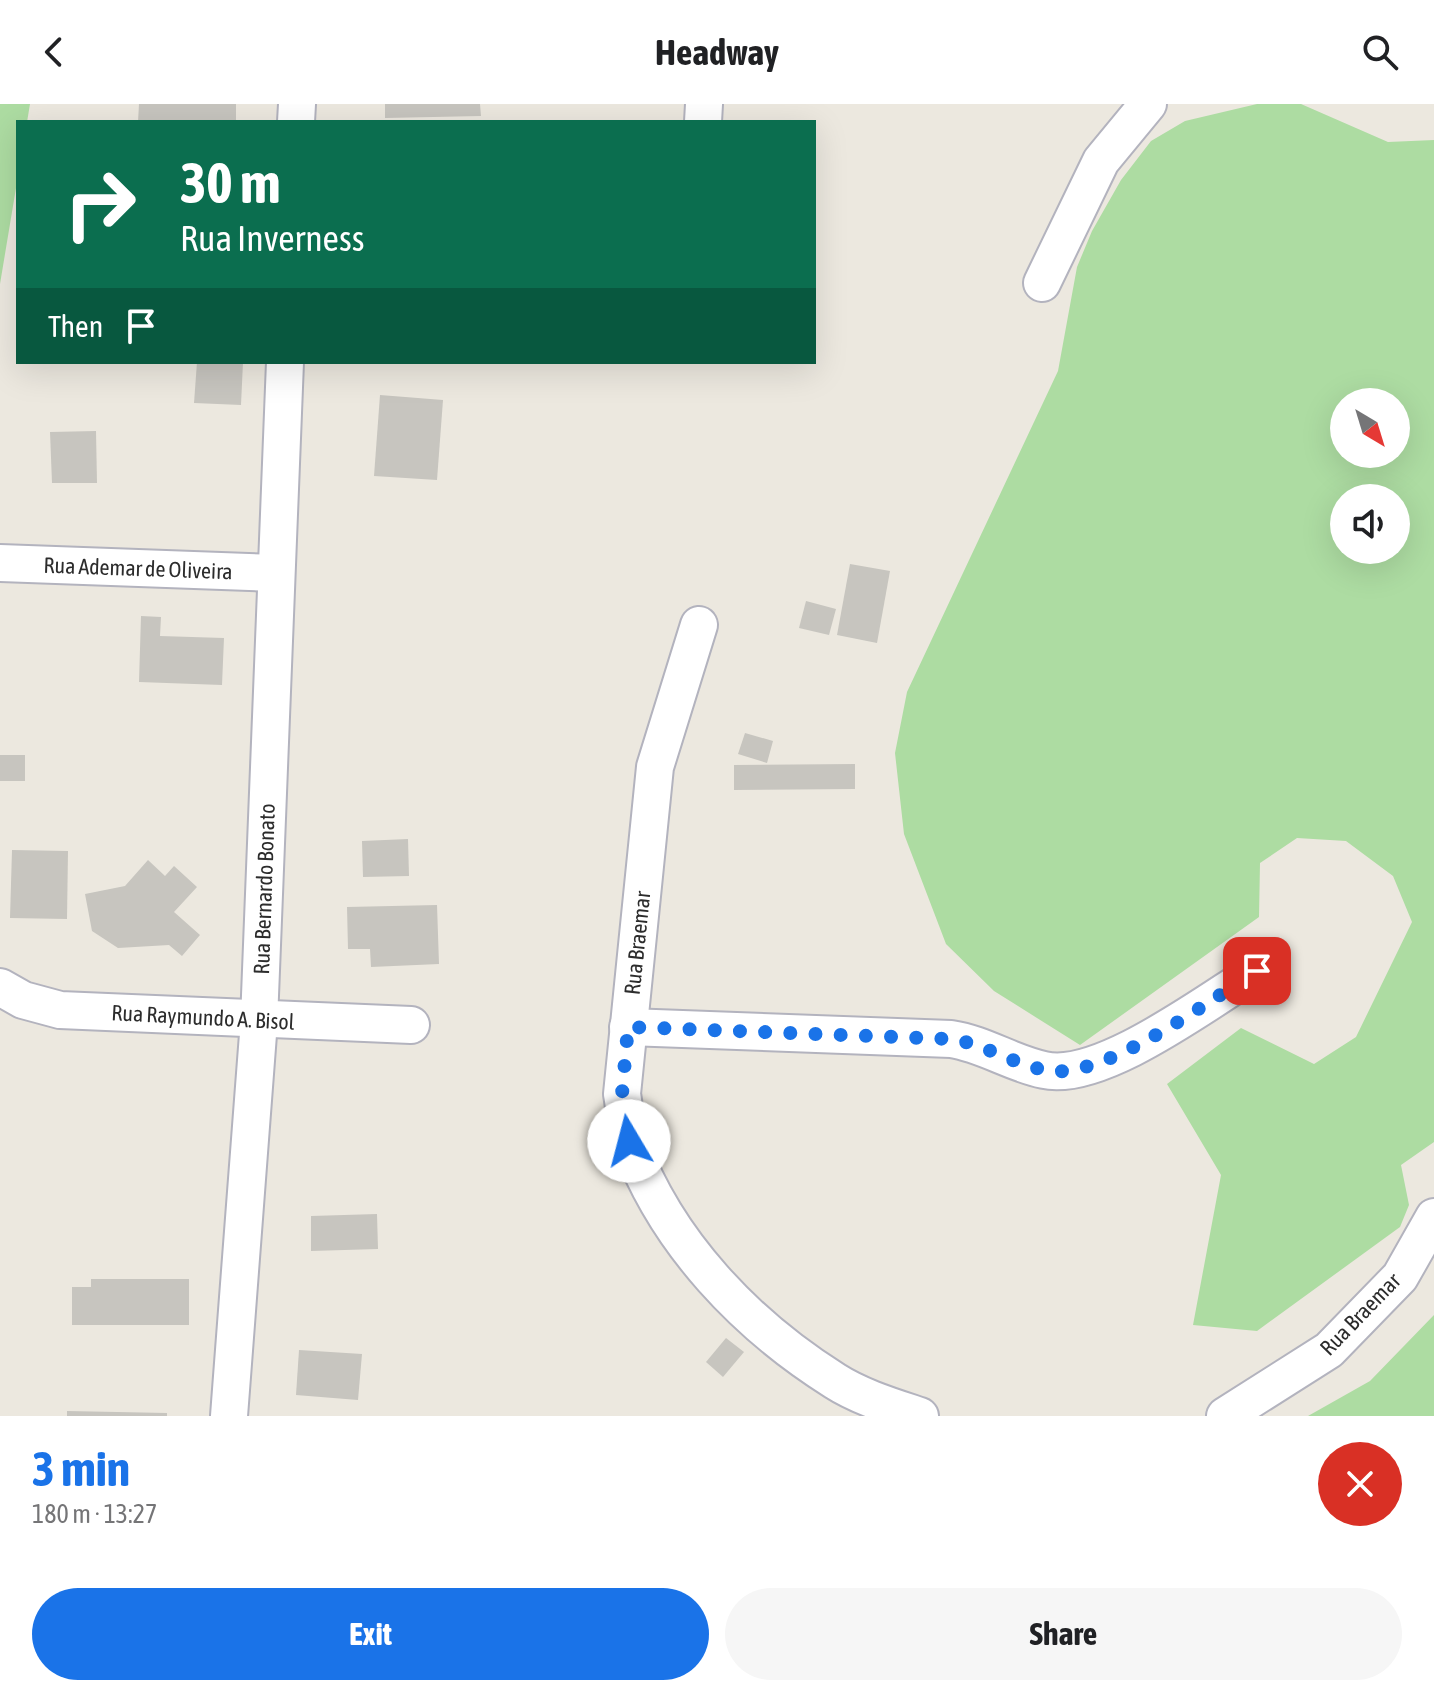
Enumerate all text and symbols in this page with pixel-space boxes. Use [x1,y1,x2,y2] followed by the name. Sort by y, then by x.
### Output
[32,30,76,74] icon: back
[1358,30,1402,74] icon: search
[655,31,779,73] text: Headway
[180,151,281,215] text: 30 m
[48,152,152,256] icon: right
[180,217,364,259] text: Rua Inverness
[119,304,163,348] icon: arrive
[48,309,103,343] text: Then
[1330,388,1410,468] north arrow
[1330,388,1410,564] map controls
[1330,484,1410,564] button: sound
[43,552,233,584] street label: Rua Ademar de Oliveira
[248,803,280,975] street label: Rua Bernardo Bonato
[619,889,655,996] street label: Rua Braemar
[1223,937,1291,1005] pin
[1235,949,1279,993] icon: arrive
[111,999,295,1035] street label: Rua Raymundo A. Bisol
[587,1099,671,1183] position arrow
[1314,1267,1406,1360] street label: Rua Braemar
[32,1441,130,1496] text: 3 min
[1318,1442,1402,1526] button: close
[32,1499,157,1529] text: 180 m · 13:27
[32,1588,709,1680] button: Exit
[725,1588,1402,1680] button: Share

